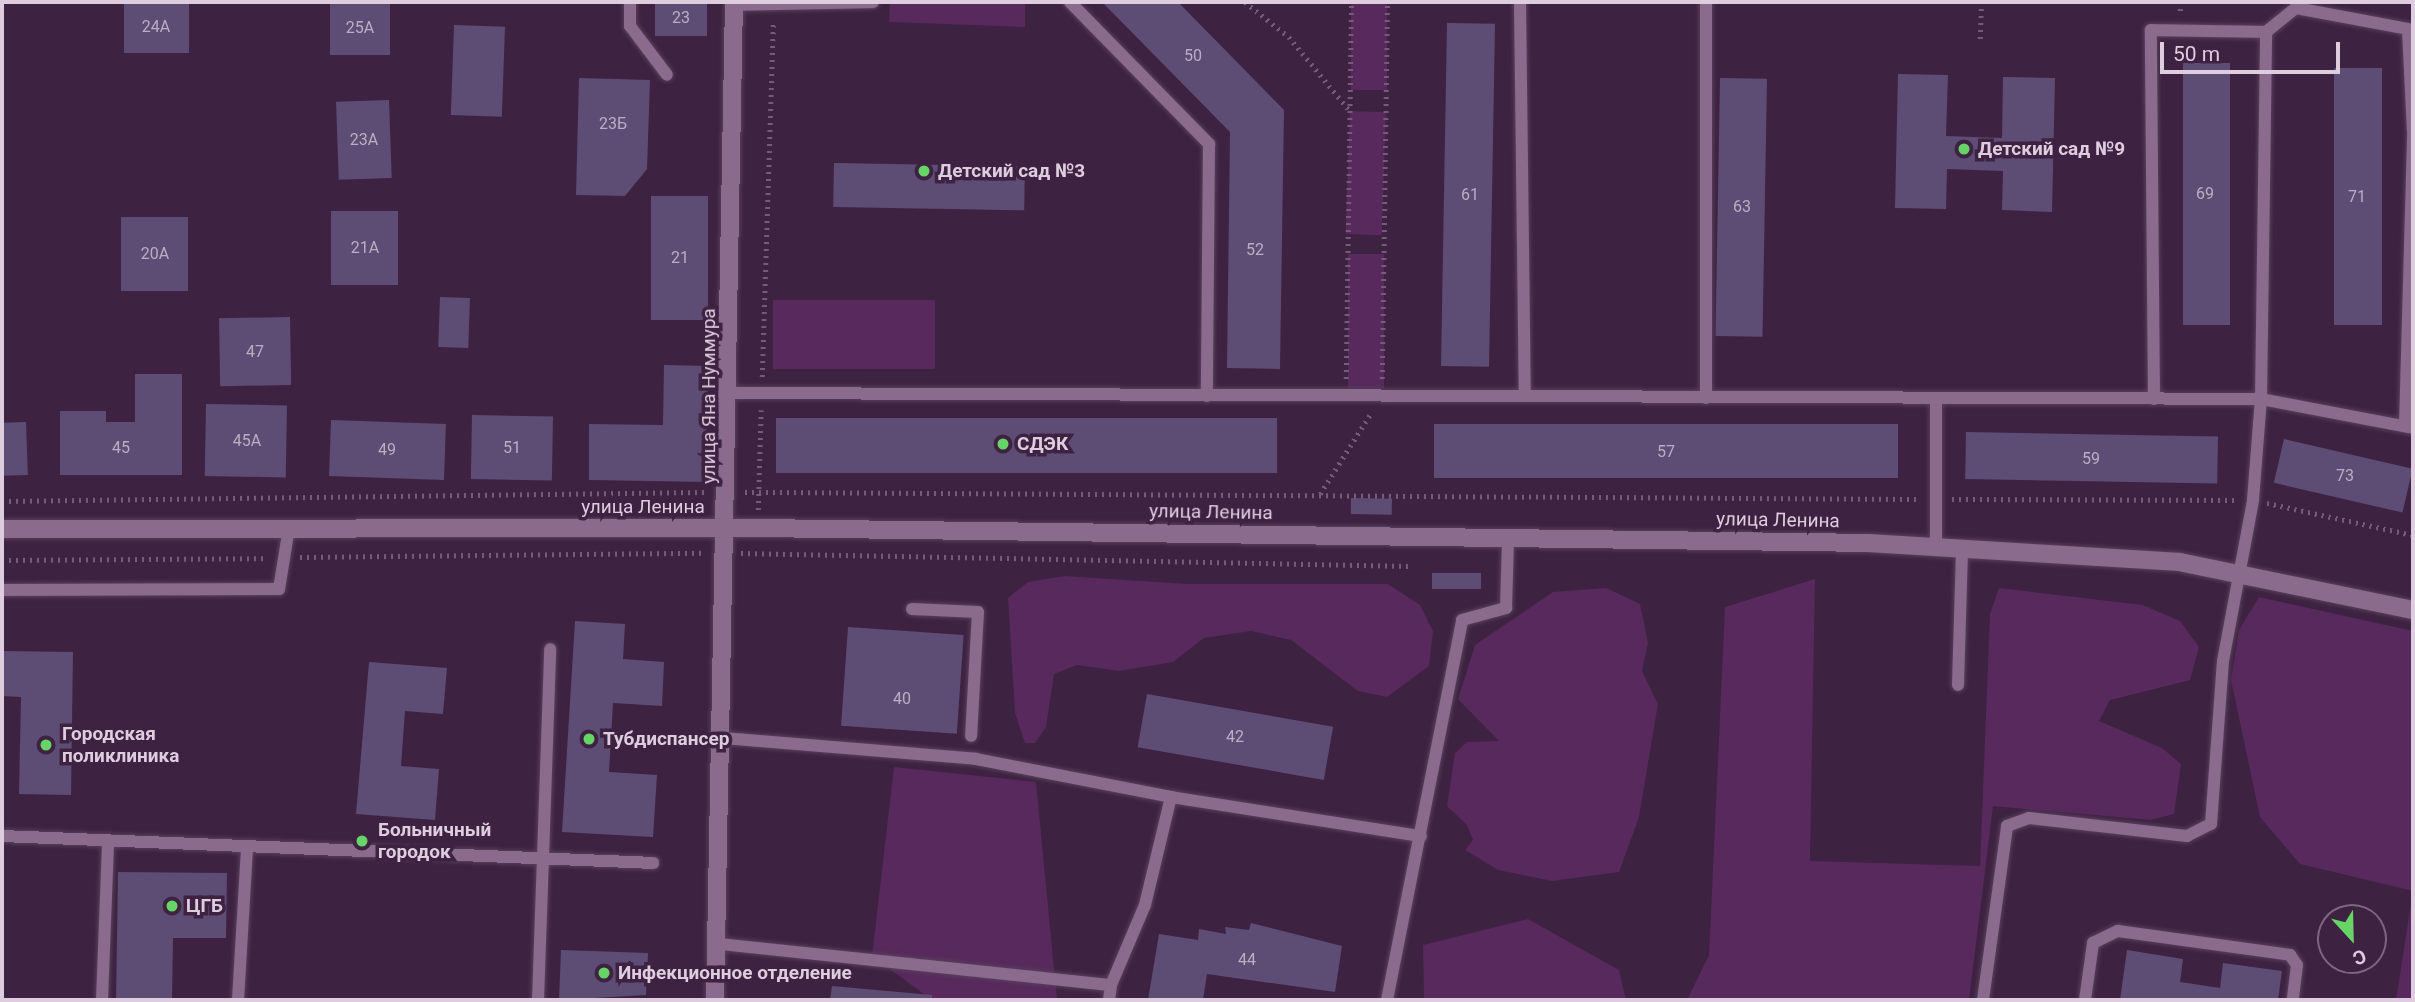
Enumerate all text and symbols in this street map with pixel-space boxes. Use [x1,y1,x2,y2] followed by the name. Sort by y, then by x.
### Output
[672,8,690,28] house number: 23
[142,17,170,37] house number: 24А
[346,18,374,38] house number: 25А
[2163,28,2343,72] scale bar
[2173,42,2220,66] text: 50 m
[1184,46,1202,66] house number: 50
[599,114,627,134] house number: 23Б
[350,130,378,150] house number: 23А
[1978,138,2125,160] place label: Детский сад №9
[1956,141,1972,157] marker: Детский сад №9
[938,160,1085,182] place label: Детский сад №3
[916,163,932,179] marker: Детский сад №3
[2196,184,2214,204] house number: 69
[1461,185,1479,205] house number: 61
[2348,187,2366,207] house number: 71
[1733,197,1751,217] house number: 63
[351,238,379,258] house number: 21А
[1246,240,1264,260] house number: 52
[141,244,169,264] house number: 20А
[671,248,689,268] house number: 21
[698,308,720,484] street label: улица Яна Нуммура
[246,342,264,362] house number: 47
[233,431,261,451] house number: 45А
[1017,433,1068,455] place label: СДЭК
[995,436,1011,452] marker: СДЭК
[112,438,130,458] house number: 45
[503,438,521,458] house number: 51
[378,440,396,460] house number: 49
[1657,442,1675,462] house number: 57
[2082,449,2100,469] house number: 59
[2336,466,2354,486] house number: 73
[581,496,705,518] street label: улица Ленина
[1149,500,1273,524] street label: улица Ленина
[1716,508,1840,532] street label: улица Ленина
[893,689,911,709] house number: 40
[62,723,179,767] place label: Городская поликлиника
[1226,727,1244,747] house number: 42
[603,728,729,750] place label: Тубдиспансер
[581,731,597,747] marker: Тубдиспансер
[36,735,56,755] marker: Городская поликлиника
[378,819,491,863] place label: Больничный городок
[352,831,372,851] marker: Больничный городок
[186,895,223,917] place label: ЦГБ
[164,898,180,914] marker: ЦГБ
[2317,904,2387,974] north arrow
[2349,944,2369,970] text: С
[1238,950,1256,970] house number: 44
[618,962,852,984] place label: Инфекционное отделение
[596,965,612,981] marker: Инфекционное отделение

